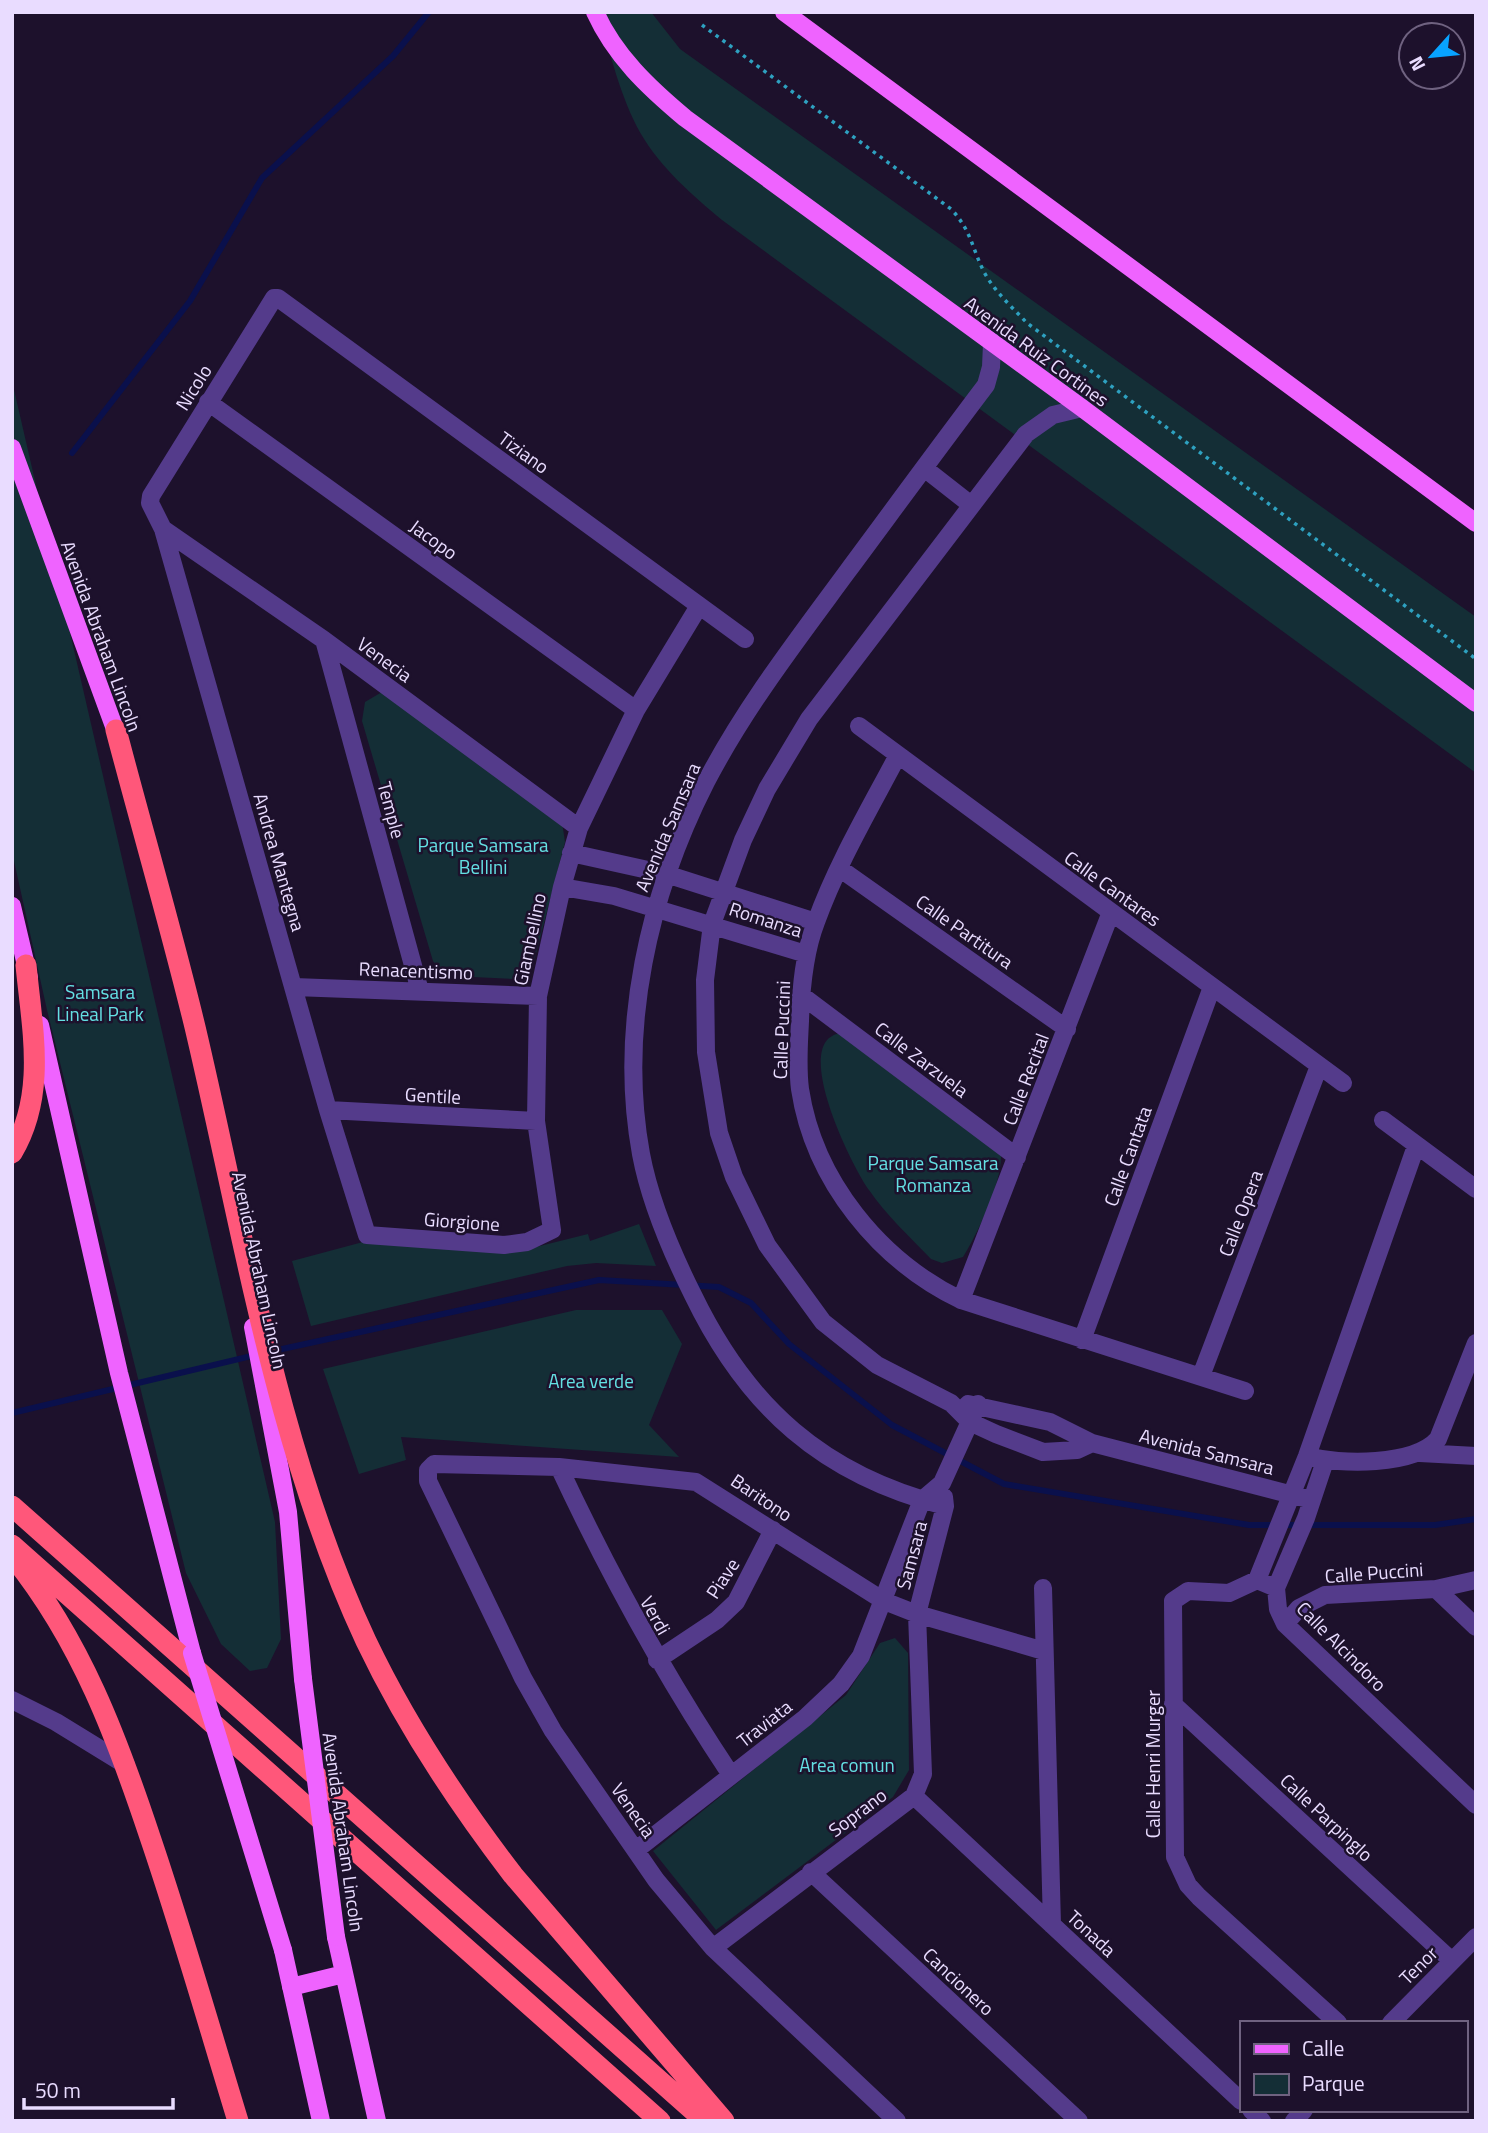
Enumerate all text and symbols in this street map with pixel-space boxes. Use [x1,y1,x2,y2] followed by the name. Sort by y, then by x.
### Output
[1397,21,1467,91] north arrow
[1400,51,1432,76] text: N
[959,289,1115,414] street label: Avenida Ruiz Cortines
[168,358,218,416] street label: Nicolo
[493,424,555,480] street label: Tiziano
[404,512,464,566] street label: Jacopo
[54,537,150,735] street label: Avenida Abraham Lincoln
[351,629,419,689] street label: Venecia
[627,757,707,896] street label: Avenida Samsara
[371,778,413,842] street label: Temple
[246,789,314,935] street label: Andrea Mantegna
[417,830,549,881] park label: Parque Samsara Bellini
[1059,843,1168,933] street label: Calle Cantares
[910,887,1020,976] street label: Calle Partitura
[505,890,553,988] street label: Giambellino
[726,894,807,945] street label: Romanza
[358,954,474,986] street label: Renacentismo
[56,977,144,1028] park label: Samsara Lineal Park
[765,980,797,1080] street label: Calle Puccini
[869,1014,975,1104] street label: Calle Zarzuela
[994,1029,1056,1129] street label: Calle Recital
[404,1079,462,1111] street label: Gentile
[1095,1101,1159,1210] street label: Calle Cantata
[867,1148,999,1199] park label: Parque Samsara Romanza
[1210,1165,1270,1261] street label: Calle Opera
[225,1169,295,1371] street label: Avenida Abraham Lincoln
[423,1204,501,1238] street label: Giorgione
[548,1366,634,1395] park label: Area verde
[1137,1420,1278,1482] street label: Avenida Samsara
[725,1466,799,1528] street label: Baritono
[888,1517,934,1593] street label: Samsara
[698,1552,746,1604] street label: Piave
[1324,1554,1424,1590] street label: Calle Puccini
[633,1590,679,1640] street label: Verdi
[1290,1594,1394,1698] street label: Calle Alcindoro
[1138,1689,1167,1838] street label: Calle Henri Murger
[730,1692,798,1754] street label: Traviata
[316,1730,372,1934] street label: Avenida Abraham Lincoln
[799,1750,895,1779] park label: Area comun
[1274,1766,1380,1868] street label: Calle Parpinglo
[604,1776,664,1844] street label: Venecia
[822,1780,892,1844] street label: Soprano
[1061,1903,1123,1964] street label: Tonada
[1392,1939,1444,1991] street label: Tenor
[917,1940,1001,2022] street label: Cancionero
[1240,2021,1467,2112] legend
[1302,2032,1344,2064] text: Calle
[24,2066,173,2110] scale bar
[1302,2067,1365,2099] text: Parque
[35,2074,81,2106] text: 50 m

